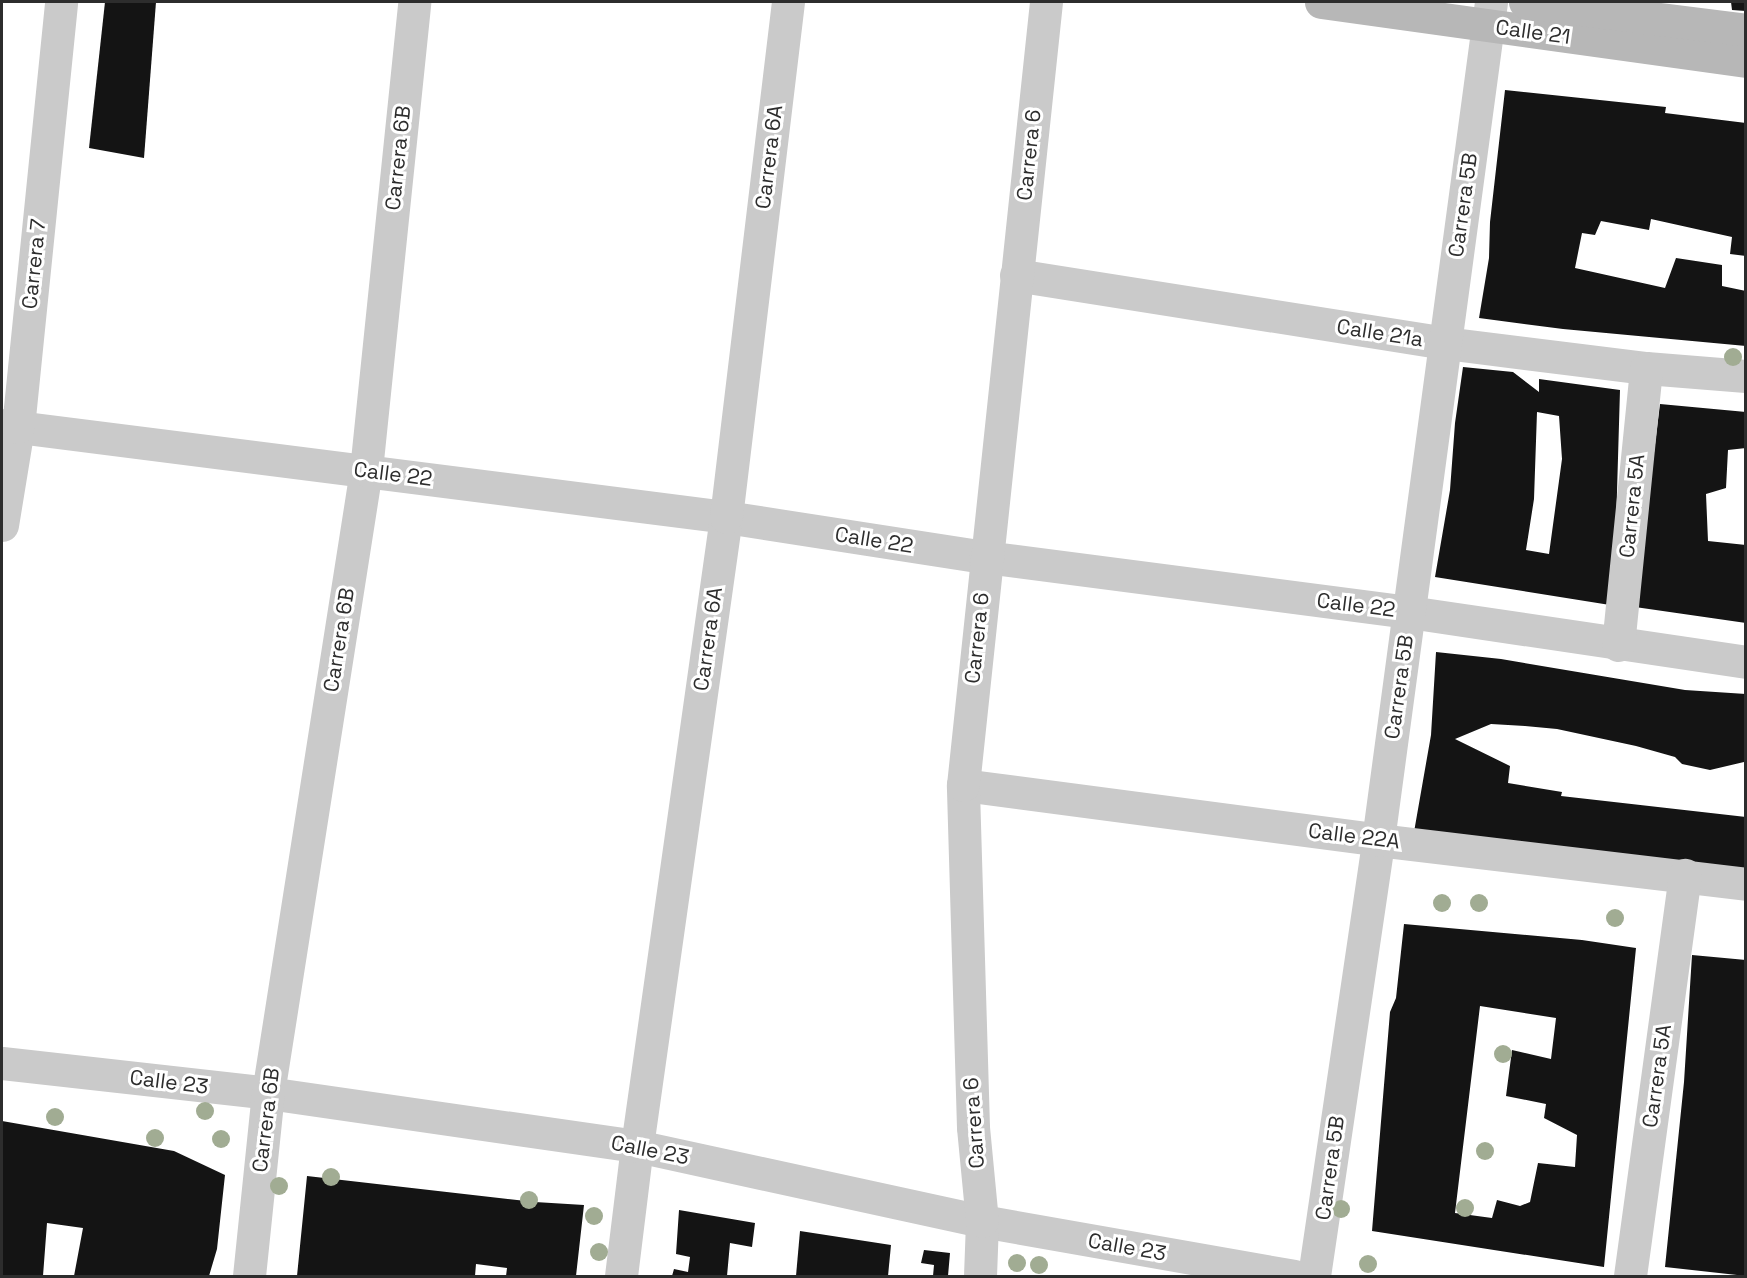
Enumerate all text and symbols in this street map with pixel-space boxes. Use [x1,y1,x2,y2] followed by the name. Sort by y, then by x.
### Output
[1494,14,1572,50] street label: Calle 21
[380,104,416,212] street label: Carrera 6B
[750,104,788,210] street label: Carrera 6A
[1012,108,1046,202] street label: Carrera 6
[1443,151,1483,259] street label: Carrera 5B
[17,218,51,310] street label: Carrera 7
[1335,314,1425,352] street label: Calle 21a
[1614,453,1650,559] street label: Carrera 5A
[352,457,434,491] street label: Calle 22
[833,521,915,559] street label: Calle 22
[688,585,728,693] street label: Carrera 6A
[318,586,360,694] street label: Carrera 6B
[1315,588,1397,622] street label: Calle 22
[960,591,994,685] street label: Carrera 6
[1379,633,1419,741] street label: Carrera 5B
[1307,818,1401,854] street label: Calle 22A
[1637,1023,1677,1129] street label: Carrera 5A
[128,1065,210,1099] street label: Calle 23
[247,1066,285,1174] street label: Carrera 6B
[958,1077,990,1169] street label: Carrera 6
[1310,1114,1350,1222] street label: Carrera 5B
[609,1130,691,1170] street label: Calle 23
[1086,1228,1168,1266] street label: Calle 23

